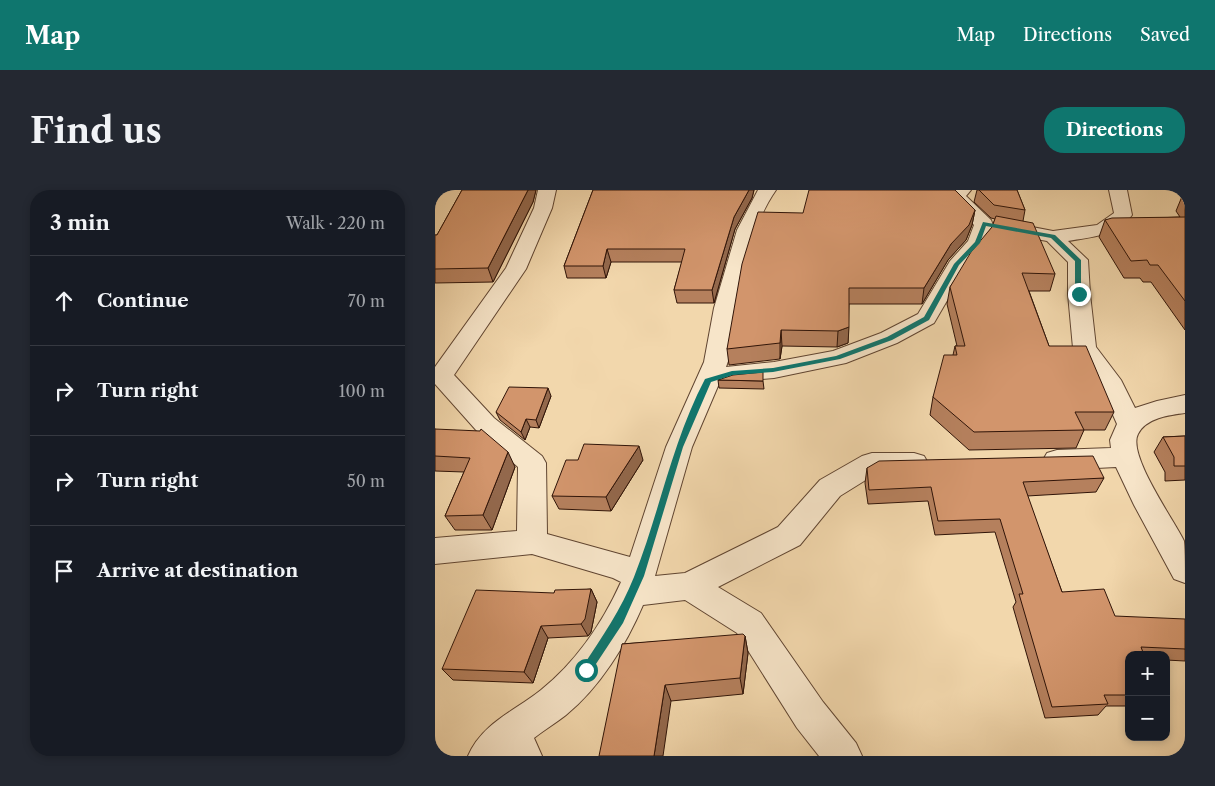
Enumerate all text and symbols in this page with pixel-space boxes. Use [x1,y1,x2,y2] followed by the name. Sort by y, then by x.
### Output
[25,21,80,50] text: Map
[956,24,995,46] text: Map
[1023,24,1112,46] text: Directions
[1140,24,1190,46] text: Saved
[1044,107,1185,153] button: Directions
[30,109,162,152] text: Find us
[50,210,110,235] text: 3 min
[286,213,385,233] text: Walk · 220 m
[1068,283,1091,306] route end
[50,287,78,315] icon: ahead
[97,289,189,312] text: Continue
[348,291,385,311] text: 70 m
[50,377,78,405] icon: right
[97,379,198,402] text: Turn right
[339,381,385,401] text: 100 m
[50,467,78,495] icon: right
[97,469,198,492] text: Turn right
[347,471,385,491] text: 50 m
[50,557,78,585] icon: arrive
[97,559,298,582] text: Arrive at destination
[1125,651,1170,741] map controls
[1125,651,1170,696] button: +
[575,659,598,682] route start
[1125,696,1170,741] button: −

